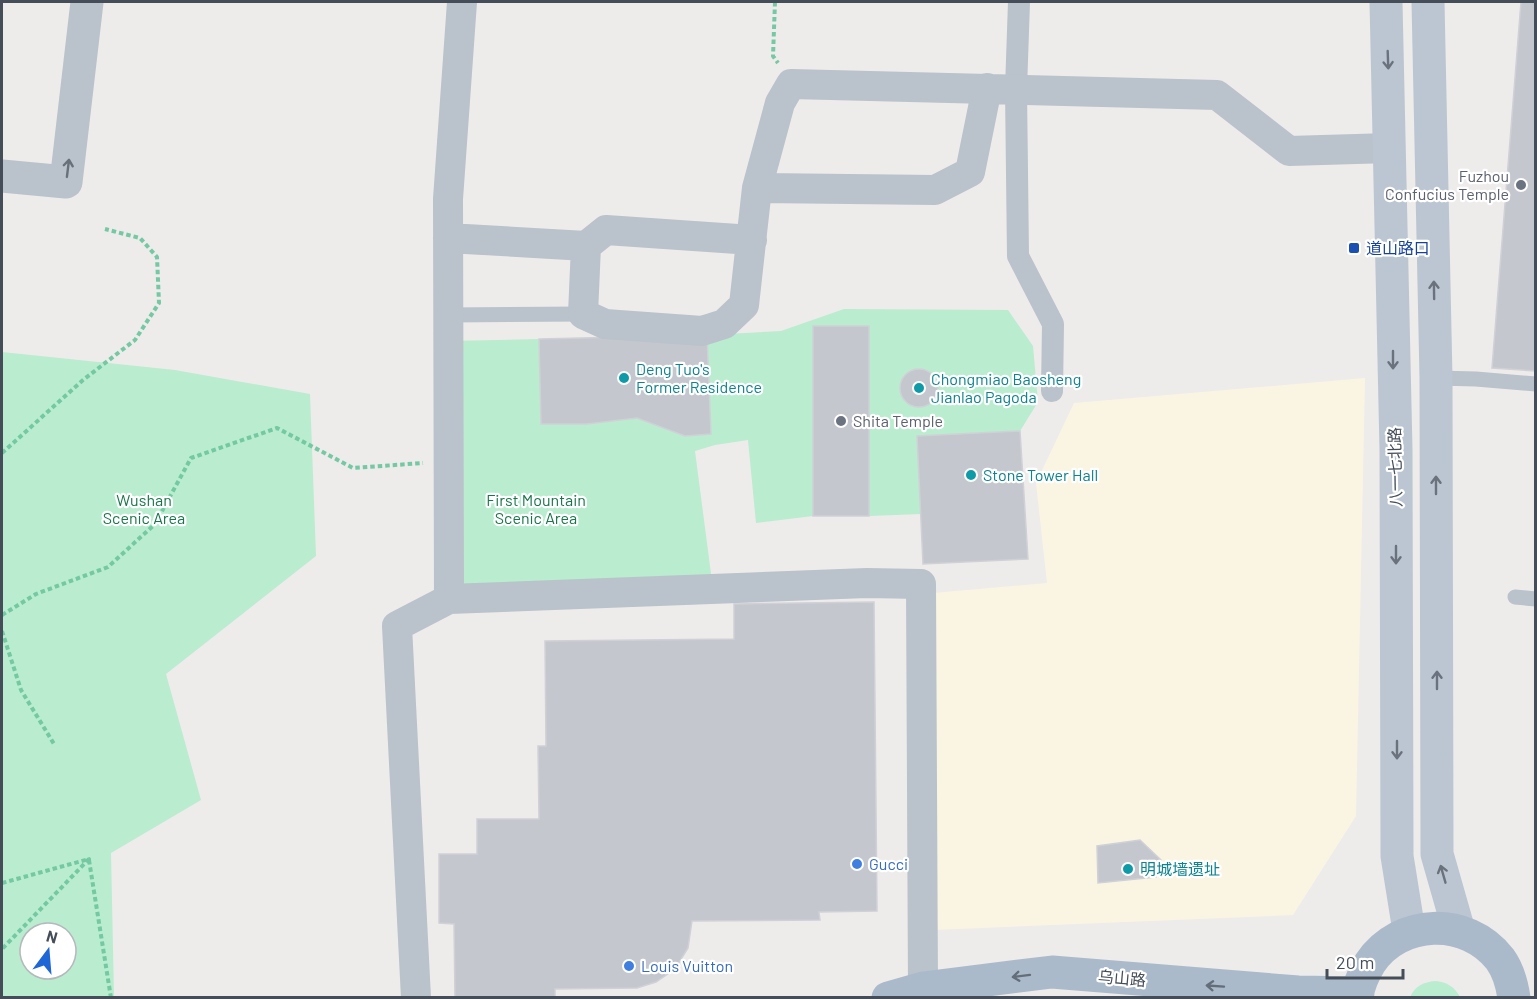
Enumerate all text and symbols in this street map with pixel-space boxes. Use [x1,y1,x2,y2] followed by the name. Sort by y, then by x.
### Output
[1382,49,1394,69] one-way arrow
[63,159,74,179] one-way arrow
[1385,166,1509,203] place label: Fuzhou Confucius Temple
[1514,178,1528,192] marker: Fuzhou Confucius Temple
[1366,238,1430,257] place label: 道山路口
[1347,241,1361,255] marker: 道山路口
[1428,281,1440,301] one-way arrow
[1387,349,1399,369] one-way arrow
[636,359,762,396] place label: Deng Tuo's Former Residence
[931,369,1081,406] place label: Chongmiao Baosheng Jianlao Pagoda
[617,371,631,385] marker: Deng Tuo's Former Residence
[912,381,926,395] marker: Chongmiao Baosheng Jianlao Pagoda
[853,411,943,430] place label: Shita Temple
[834,414,848,428] marker: Shita Temple
[1384,427,1405,507] street label: 八一七北路
[983,465,1098,484] place label: Stone Tower Hall
[964,468,978,482] marker: Stone Tower Hall
[1430,476,1442,496] one-way arrow
[103,490,185,527] park label: Wushan Scenic Area
[486,490,586,527] park label: First Mountain Scenic Area
[1390,544,1402,564] one-way arrow
[1431,671,1443,691] one-way arrow
[1391,739,1403,759] one-way arrow
[869,854,908,873] place label: Gucci
[850,857,864,871] marker: Gucci
[1140,859,1220,878] place label: 明城墙遗址
[1121,862,1135,876] marker: 明城墙遗址
[1437,865,1448,884] one-way arrow
[18,921,78,981] north arrow
[45,926,60,947] text: N
[1327,942,1404,980] scale bar
[1336,951,1374,973] text: 20 m
[641,956,733,975] place label: Louis Vuitton
[622,959,636,973] marker: Louis Vuitton
[1097,966,1147,989] street label: 乌山路
[1012,970,1032,981] one-way arrow
[1206,980,1226,991] one-way arrow

